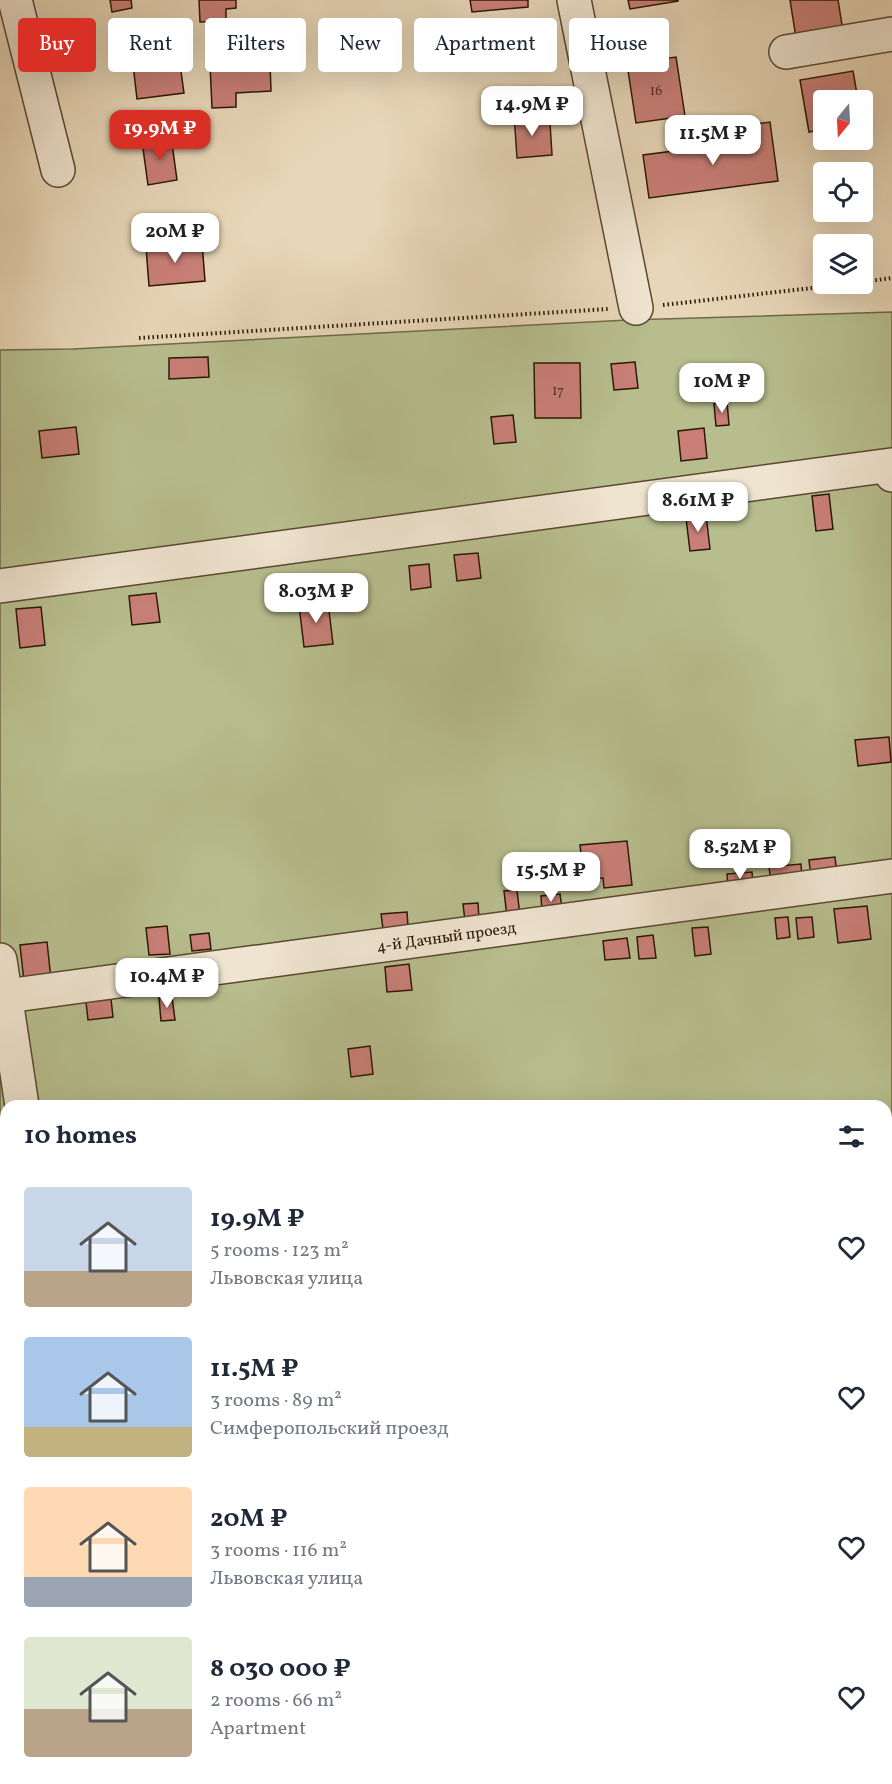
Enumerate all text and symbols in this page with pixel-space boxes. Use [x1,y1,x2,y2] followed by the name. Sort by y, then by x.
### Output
[18,18,96,72] chip: Buy
[108,18,193,72] chip: Rent
[205,18,306,72] chip: Filters
[318,18,402,72] chip: New
[414,18,557,72] chip: Apartment
[569,18,669,72] chip: House
[650,82,662,101] house number: 16
[477,86,587,137] pin: 14.9M ₽
[813,90,873,150] north arrow
[813,90,873,294] map controls
[495,91,569,119] text: 14.9M ₽
[105,110,215,161] pin: 19.9M ₽
[124,115,196,143] text: 19.9M ₽
[658,115,768,166] pin: 11.5M ₽
[679,120,747,148] text: 11.5M ₽
[813,162,873,222] button: locate
[133,213,217,264] pin: 20M ₽
[145,218,205,246] text: 20M ₽
[813,234,873,294] button: layers
[680,363,764,414] pin: 10M ₽
[693,368,751,396] text: 10M ₽
[552,382,564,401] house number: 17
[643,482,753,533] pin: 8.61M ₽
[662,487,734,515] text: 8.61M ₽
[261,573,371,624] pin: 8.03M ₽
[278,578,354,606] text: 8.03M ₽
[685,829,795,880] pin: 8.52M ₽
[703,834,777,862] text: 8.52M ₽
[496,852,606,903] pin: 15.5M ₽
[516,857,586,885] text: 15.5M ₽
[375,917,517,959] street label: 4-й Дачный проезд
[112,958,222,1009] pin: 10.4M ₽
[129,963,205,991] text: 10.4M ₽
[24,1118,137,1154] text: 10 homes
[835,1120,868,1153] icon: filters
[210,1201,305,1237] text: 19.9M ₽
[72,1211,144,1283] icon: home
[835,1231,868,1264] icon: heart
[210,1237,349,1265] text: 5 rooms · 123 m²
[210,1265,363,1293] text: Львовская улица
[210,1351,299,1387] text: 11.5M ₽
[72,1361,144,1433] icon: home
[835,1381,868,1414] icon: heart
[210,1387,342,1415] text: 3 rooms · 89 m²
[210,1415,449,1443] text: Симферопольский проезд
[210,1501,288,1537] text: 20M ₽
[72,1511,144,1583] icon: home
[835,1531,868,1564] icon: heart
[210,1537,347,1565] text: 3 rooms · 116 m²
[210,1565,363,1593] text: Львовская улица
[210,1651,351,1687] text: 8 030 000 ₽
[72,1661,144,1733] icon: home
[835,1681,868,1714] icon: heart
[210,1687,342,1715] text: 2 rooms · 66 m²
[210,1715,306,1743] text: Apartment

